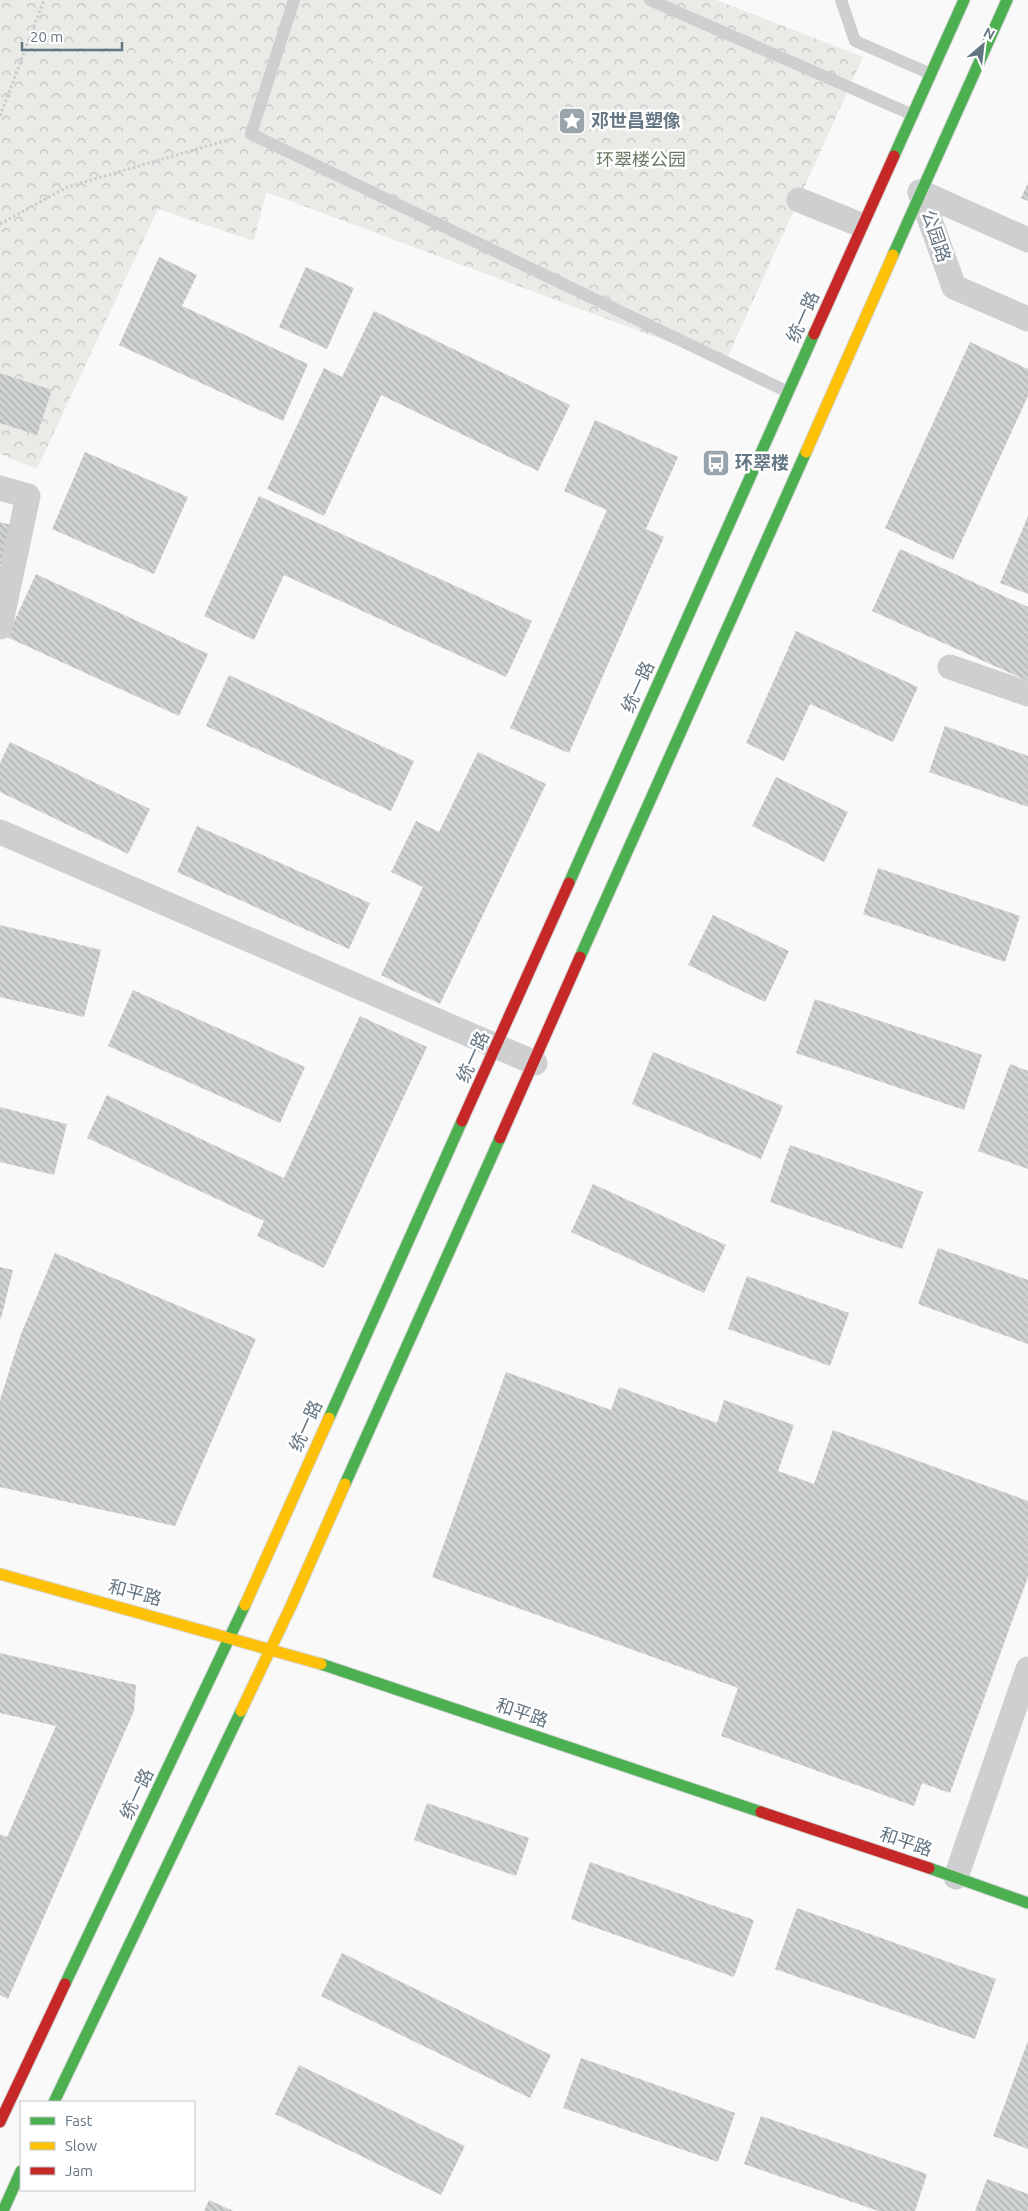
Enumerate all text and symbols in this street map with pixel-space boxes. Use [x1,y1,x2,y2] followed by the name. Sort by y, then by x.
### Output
[22,20,122,52] scale bar
[958,20,1008,70] north arrow
[981,24,997,43] text: N
[30,28,63,45] text: 20 m
[557,106,587,136] place icon: 邓世昌塑像
[591,110,681,130] place label: 邓世昌塑像
[596,149,686,169] park label: 环翠楼公园
[919,207,955,264] street label: 公园路
[782,288,822,345] street label: 统一路
[701,448,731,478] bus stop icon: 环翠楼
[735,452,789,472] place label: 环翠楼
[617,658,657,715] street label: 统一路
[452,1028,492,1085] street label: 统一路
[285,1397,325,1454] street label: 统一路
[107,1575,164,1609] street label: 和平路
[494,1694,551,1730] street label: 和平路
[116,1765,157,1822] street label: 统一路
[878,1823,935,1859] street label: 和平路
[20,2101,195,2191] legend
[65,2112,93,2129] text: Fast
[65,2137,98,2154] text: Slow
[65,2162,93,2179] text: Jam

